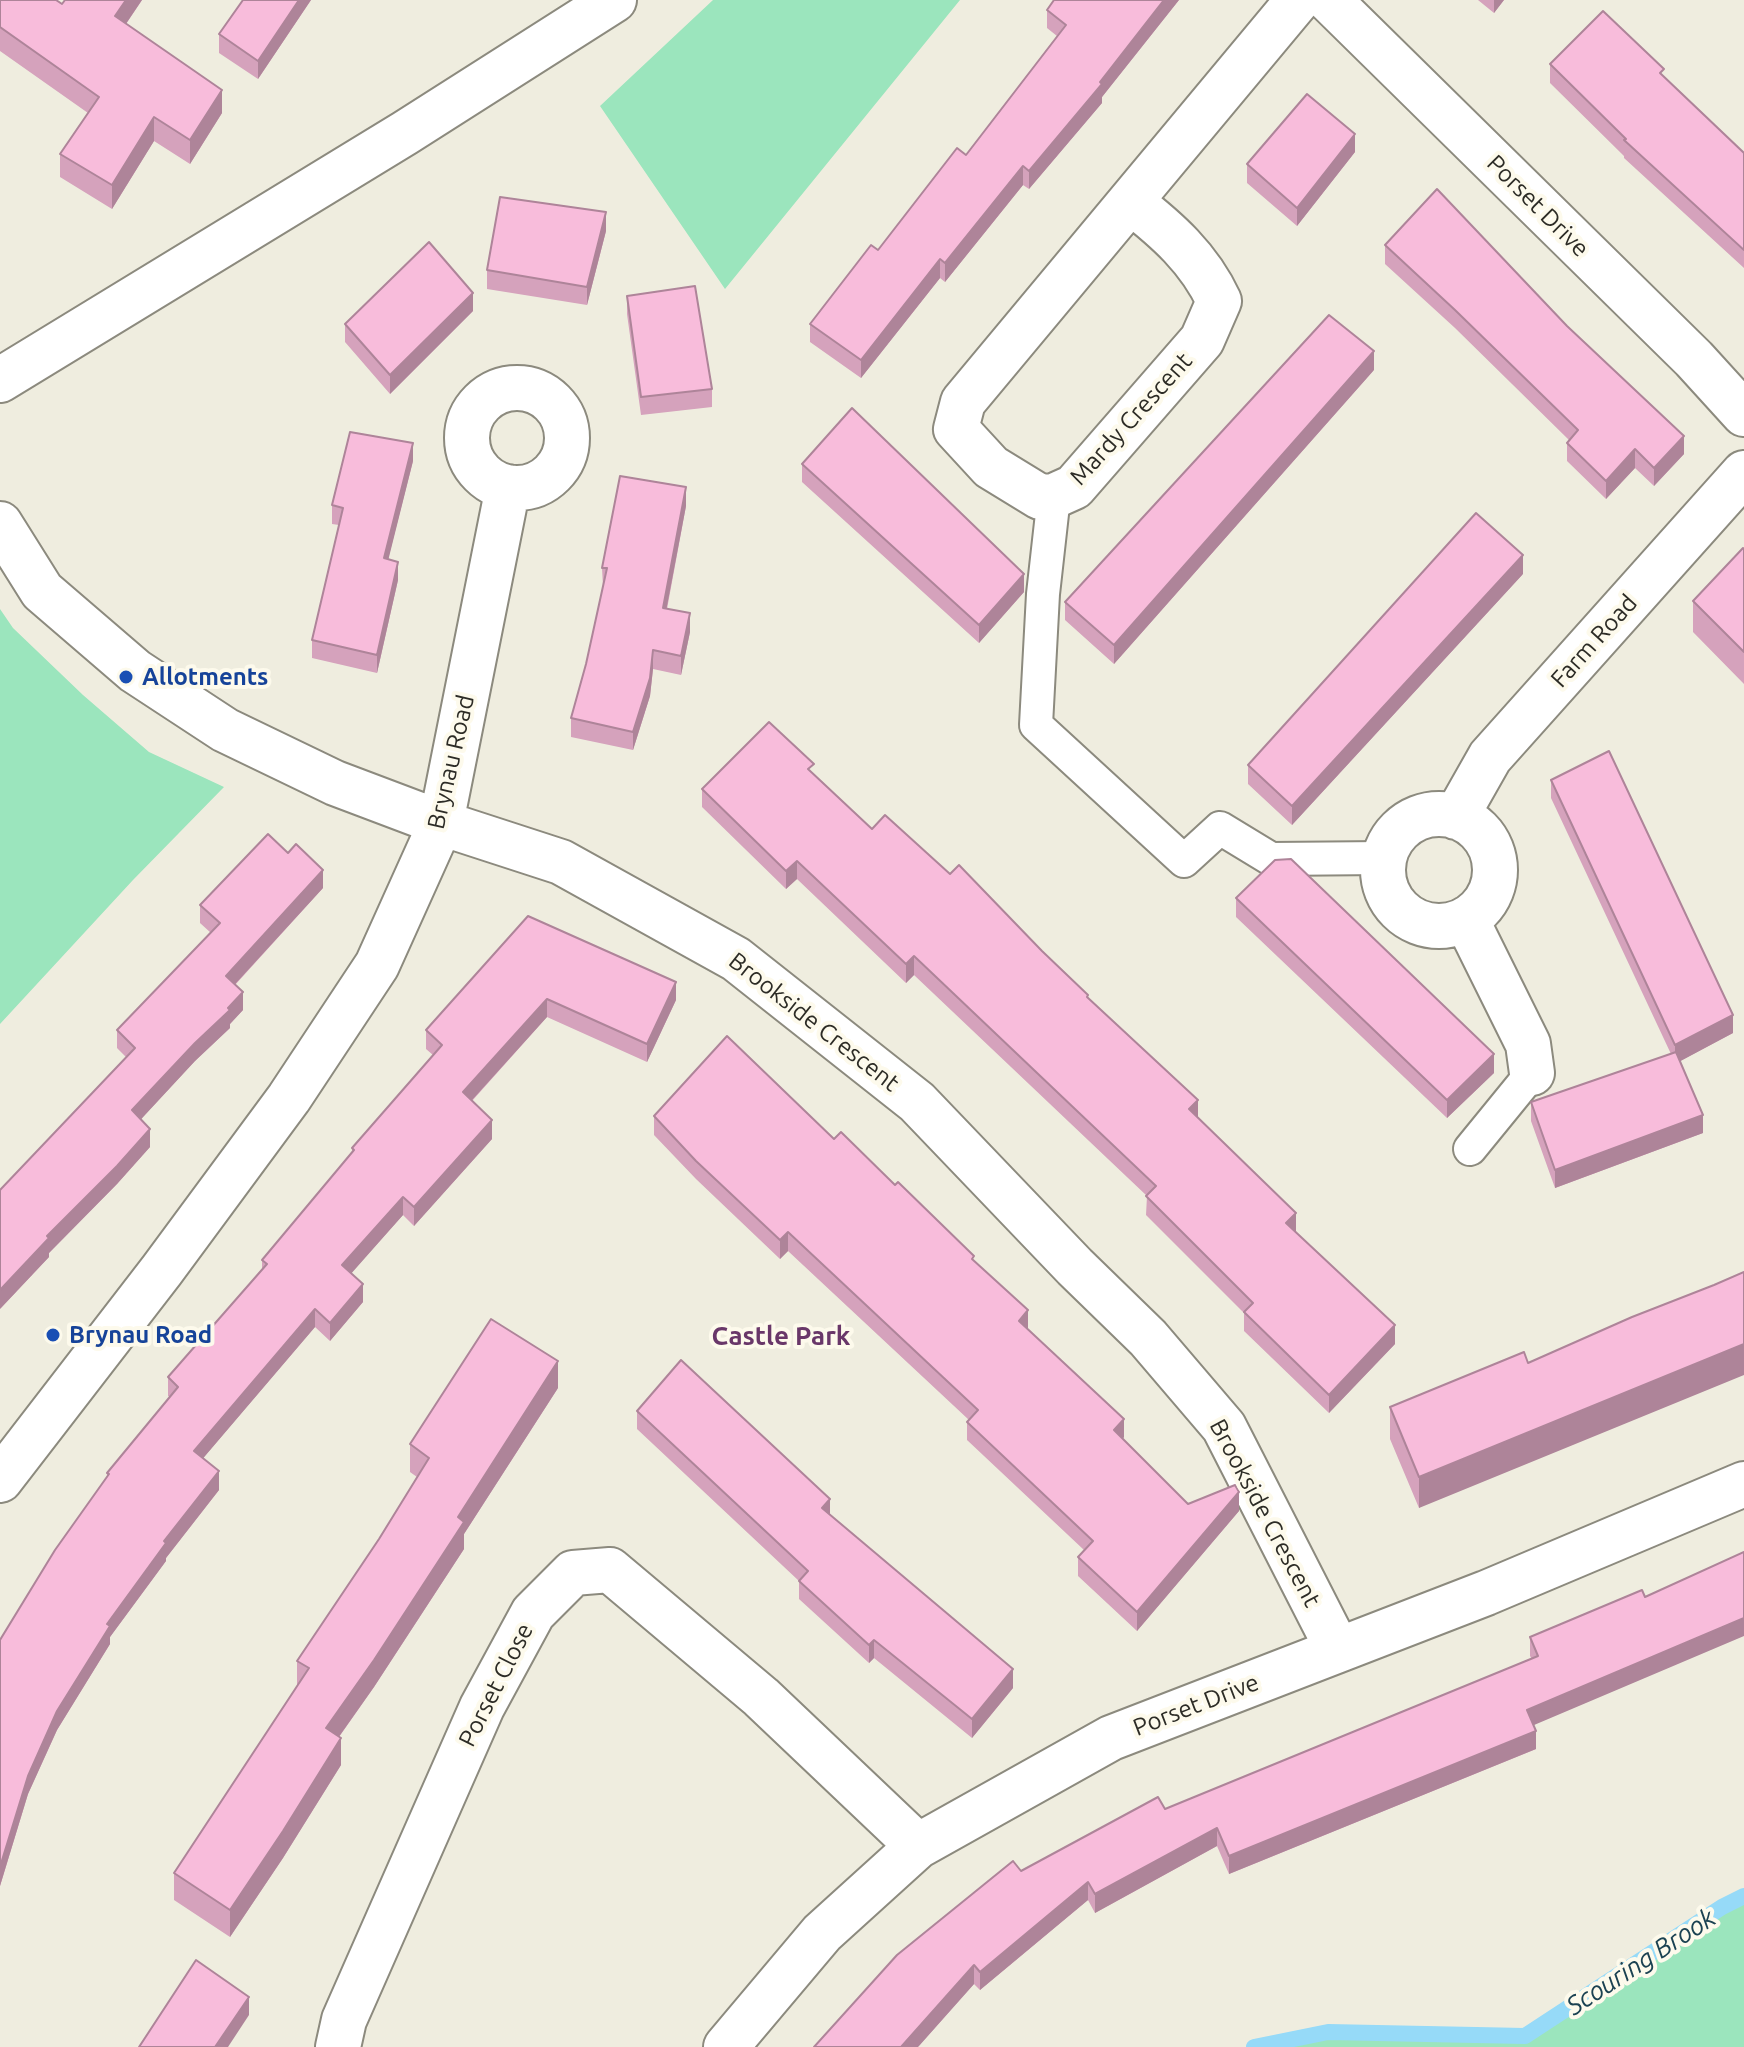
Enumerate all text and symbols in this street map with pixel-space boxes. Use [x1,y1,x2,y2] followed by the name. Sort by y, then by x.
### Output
[1481,149,1595,263] street label: Porset Drive
[1064,347,1198,491] street label: Mardy Crescent
[1545,589,1643,693] street label: Farm Road
[142,663,268,691] place label: Allotments
[117,668,135,686] marker: Allotments
[422,692,480,832] street label: Brynau Road
[723,946,905,1098] street label: Brookside Crescent
[712,1320,850,1352] district label: Castle Park
[69,1321,212,1349] place label: Brynau Road
[44,1326,62,1344] marker: Brynau Road
[1203,1414,1327,1612] street label: Brookside Crescent
[453,1619,539,1751] street label: Porset Close
[1129,1668,1263,1742] street label: Porset Drive
[1561,1902,1721,2022] water label: Scouring Brook

